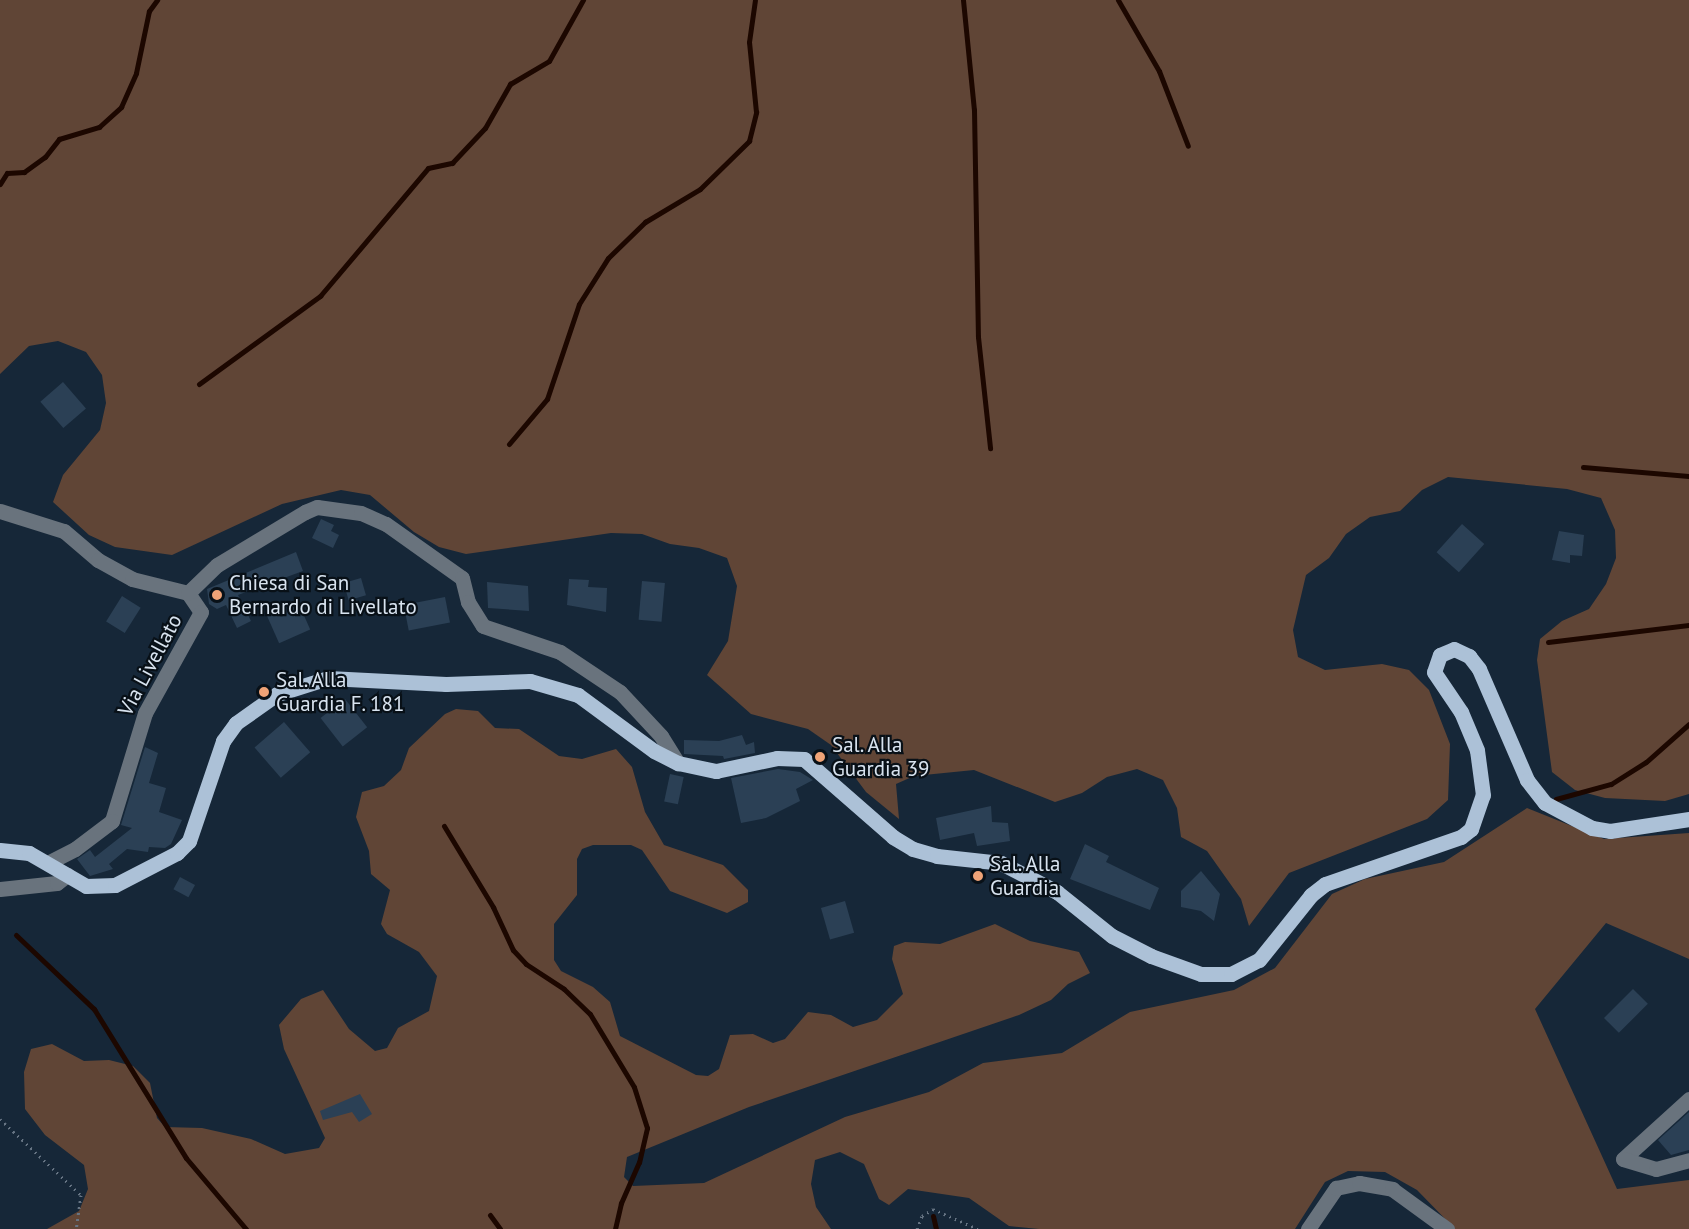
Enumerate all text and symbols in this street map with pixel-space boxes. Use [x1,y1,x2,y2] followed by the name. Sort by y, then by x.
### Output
[229,570,417,620] place label: Chiesa di San Bernardo di Livellato
[210,588,224,602] marker: Chiesa di San Bernardo di Livellato
[113,610,187,720] street label: Via Livellato
[276,667,406,717] place label: Sal. Alla Guardia F. 181
[257,685,271,699] marker: Sal. Alla Guardia F. 181
[832,732,930,782] place label: Sal. Alla Guardia 39
[813,750,827,764] marker: Sal. Alla Guardia 39
[990,851,1063,901] place label: Sal. Alla Guardia
[971,869,985,883] marker: Sal. Alla Guardia

